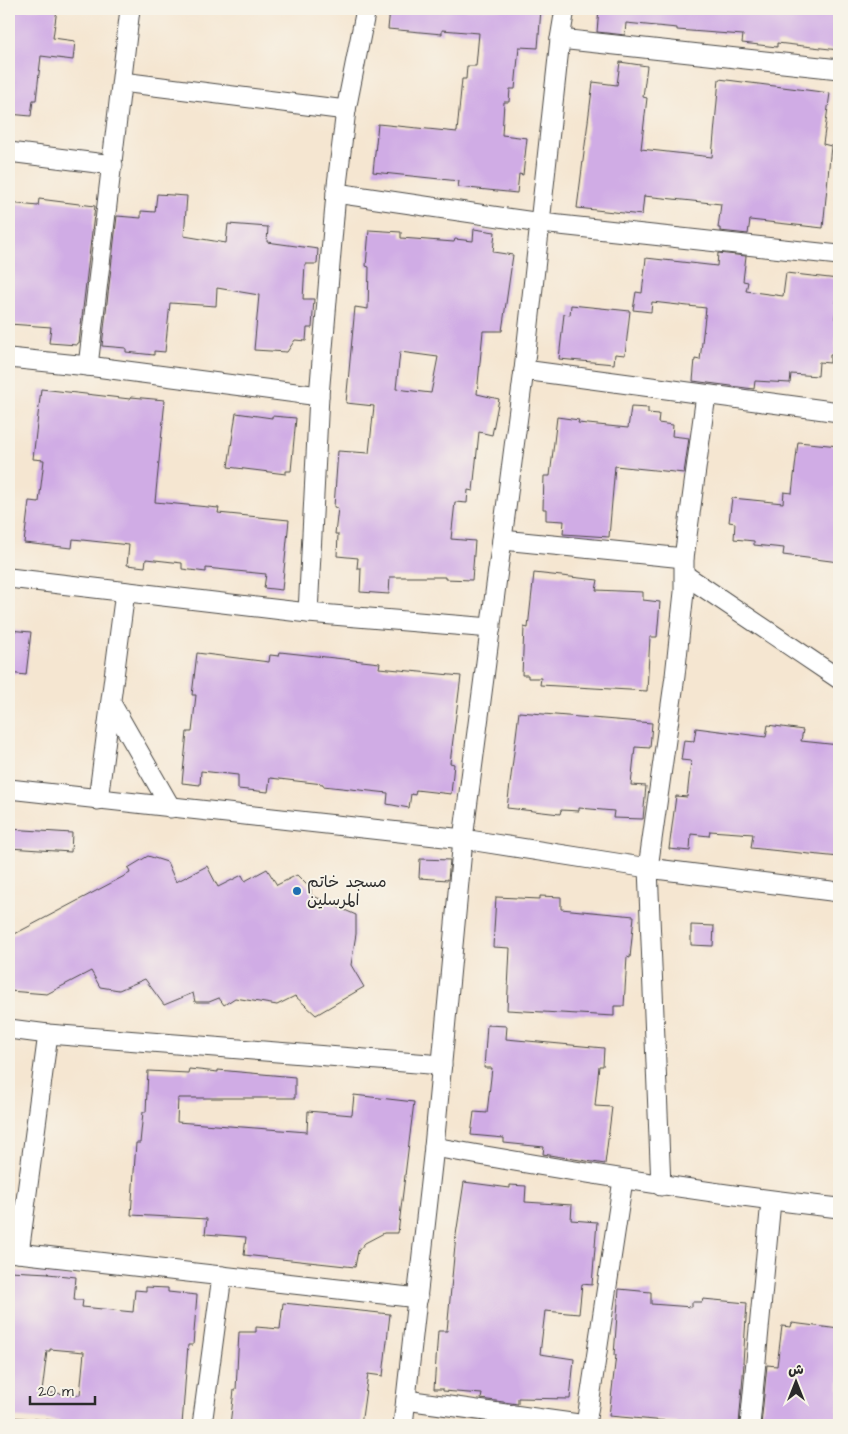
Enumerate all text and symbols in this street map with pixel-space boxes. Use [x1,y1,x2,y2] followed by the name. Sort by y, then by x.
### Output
[307,871,387,911] place label: مسجد خاتم المرسلين
[291,885,303,897] marker: مسجد خاتم المرسلين
[770,1356,820,1406] north arrow
[788,1360,804,1380] text: ش
[30,1374,95,1406] scale bar
[38,1381,74,1402] text: 20 m

